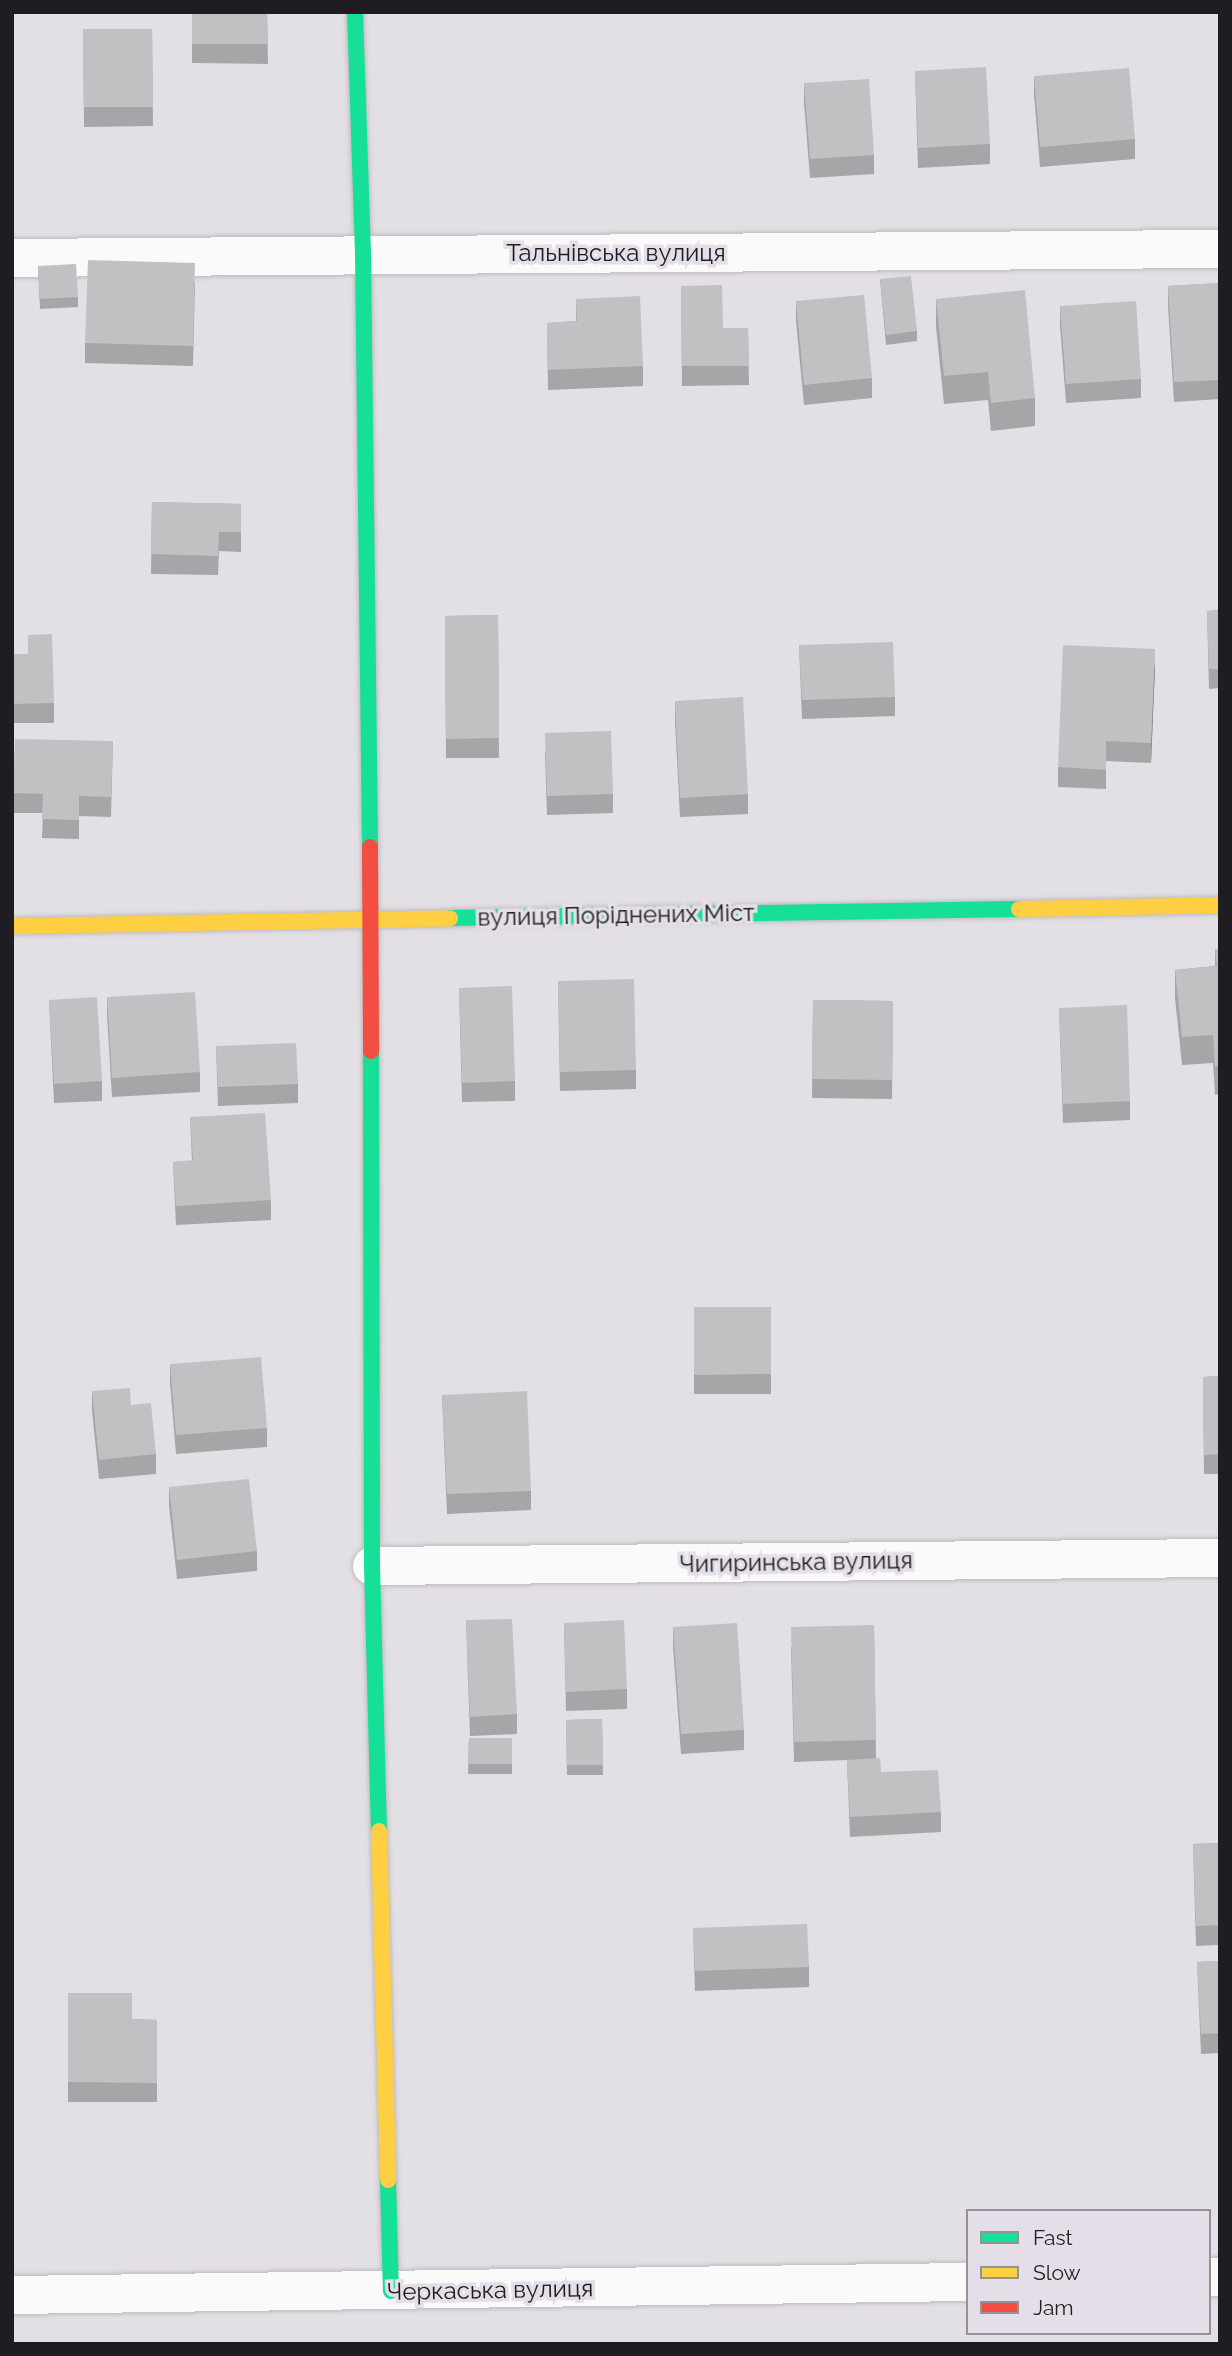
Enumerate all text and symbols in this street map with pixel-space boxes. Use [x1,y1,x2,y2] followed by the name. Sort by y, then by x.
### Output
[506,239,726,267] street label: Тальнівська вулиця
[477,898,755,932] street label: вулиця Поріднених Міст
[679,1546,913,1578] street label: Чигиринська вулиця
[966,2209,1211,2335] legend
[1033,2225,1073,2250] text: Fast
[1033,2260,1081,2285] text: Slow
[387,2274,593,2306] street label: Черкаська вулиця
[1033,2295,1074,2320] text: Jam

